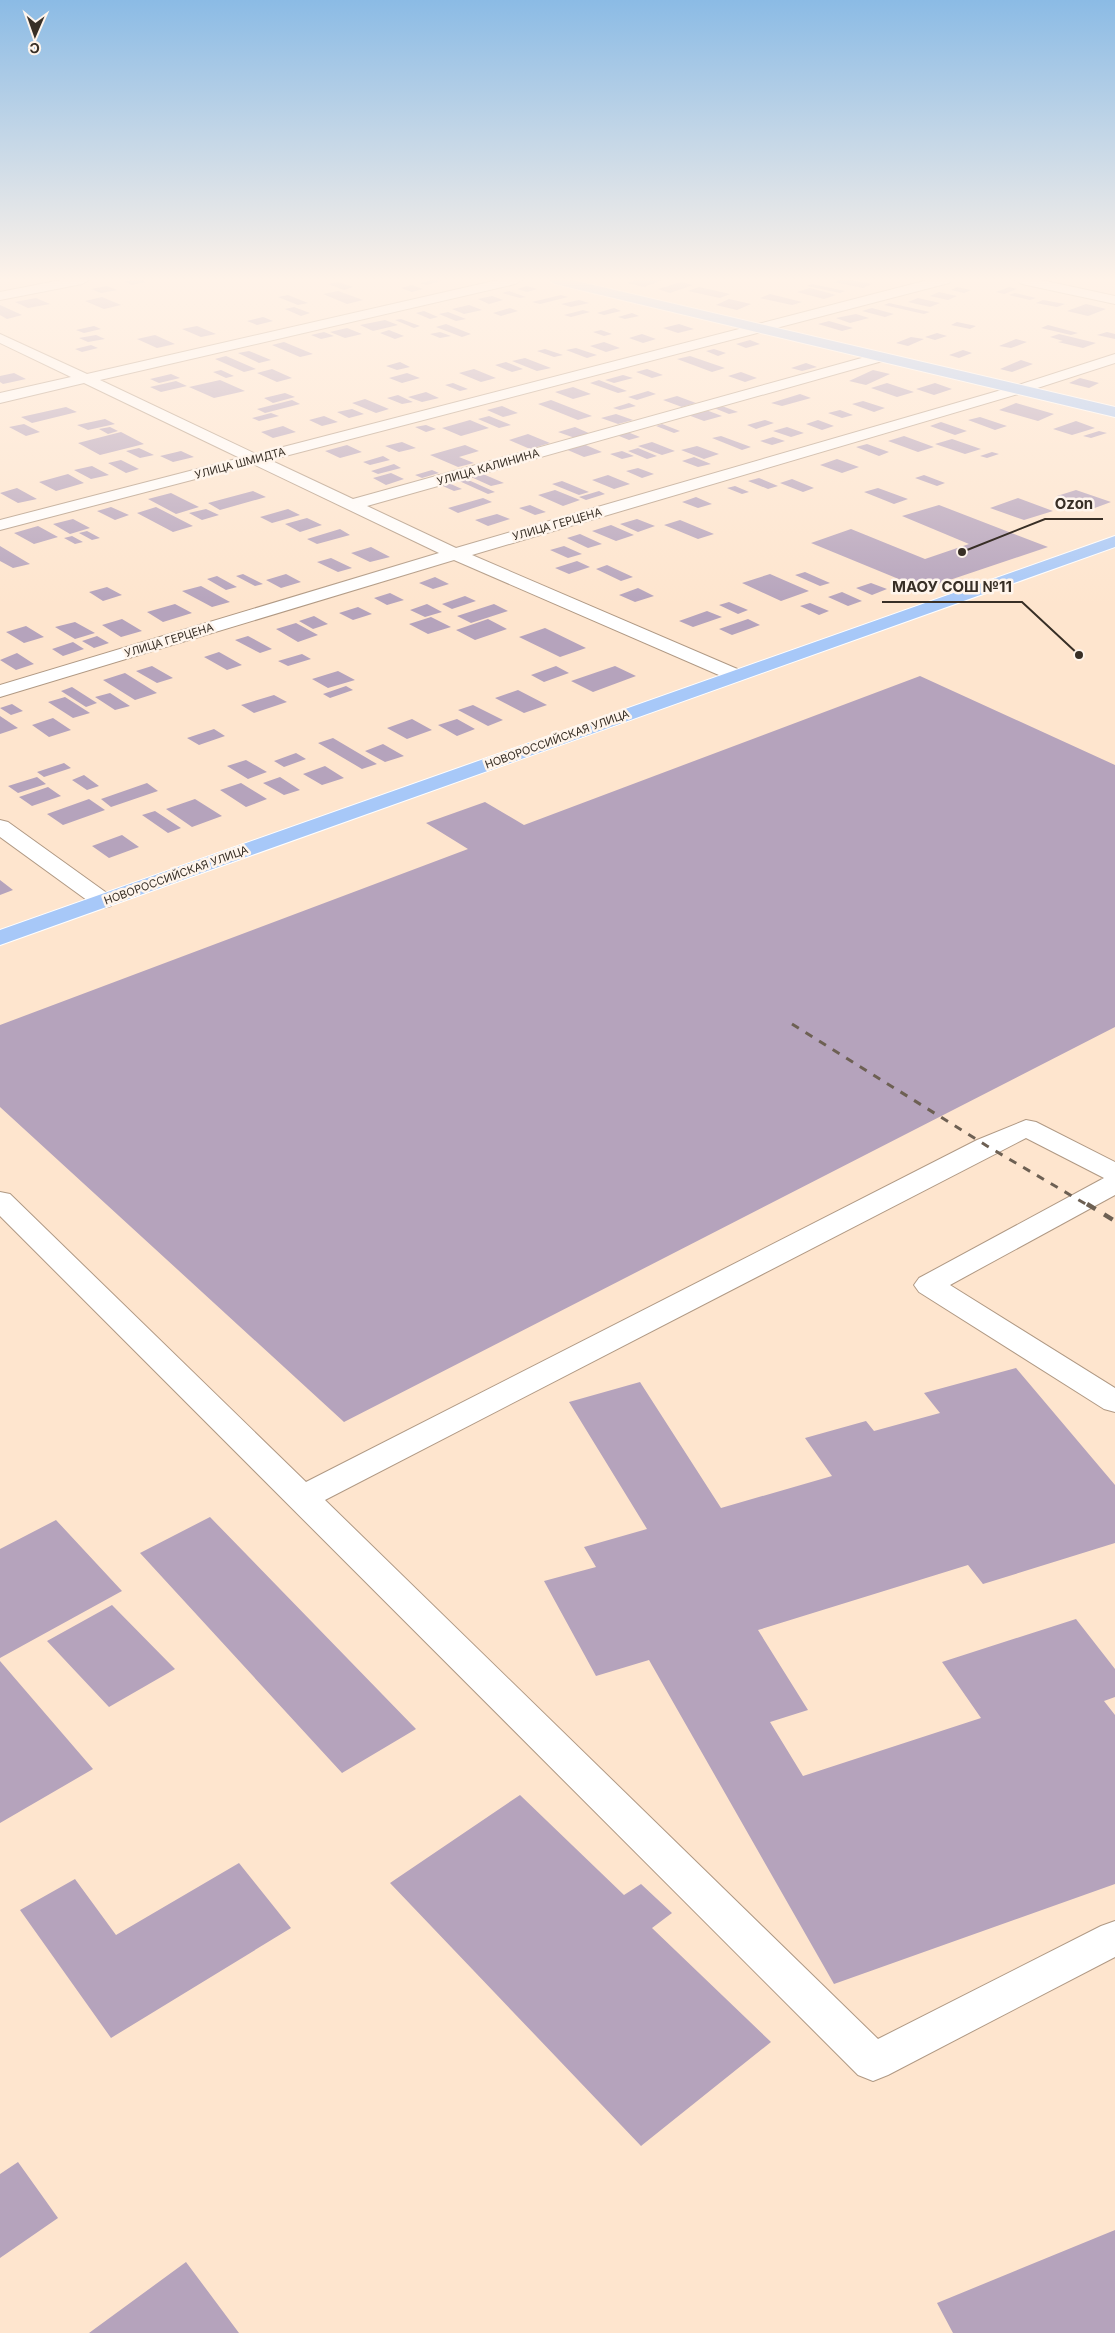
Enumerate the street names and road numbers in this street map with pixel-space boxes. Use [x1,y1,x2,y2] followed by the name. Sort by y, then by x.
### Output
[193,444,287,482] street label: УЛИЦА ШМИДТА
[435,446,541,488] street label: УЛИЦА КАЛИНИНА
[511,504,604,543] street label: УЛИЦА ГЕРЦЕНА
[123,620,216,660] street label: УЛИЦА ГЕРЦЕНА
[483,706,631,772] street label: НОВОРОССИЙСКАЯ УЛИЦА
[102,842,250,908] street label: НОВОРОССИЙСКАЯ УЛИЦА

